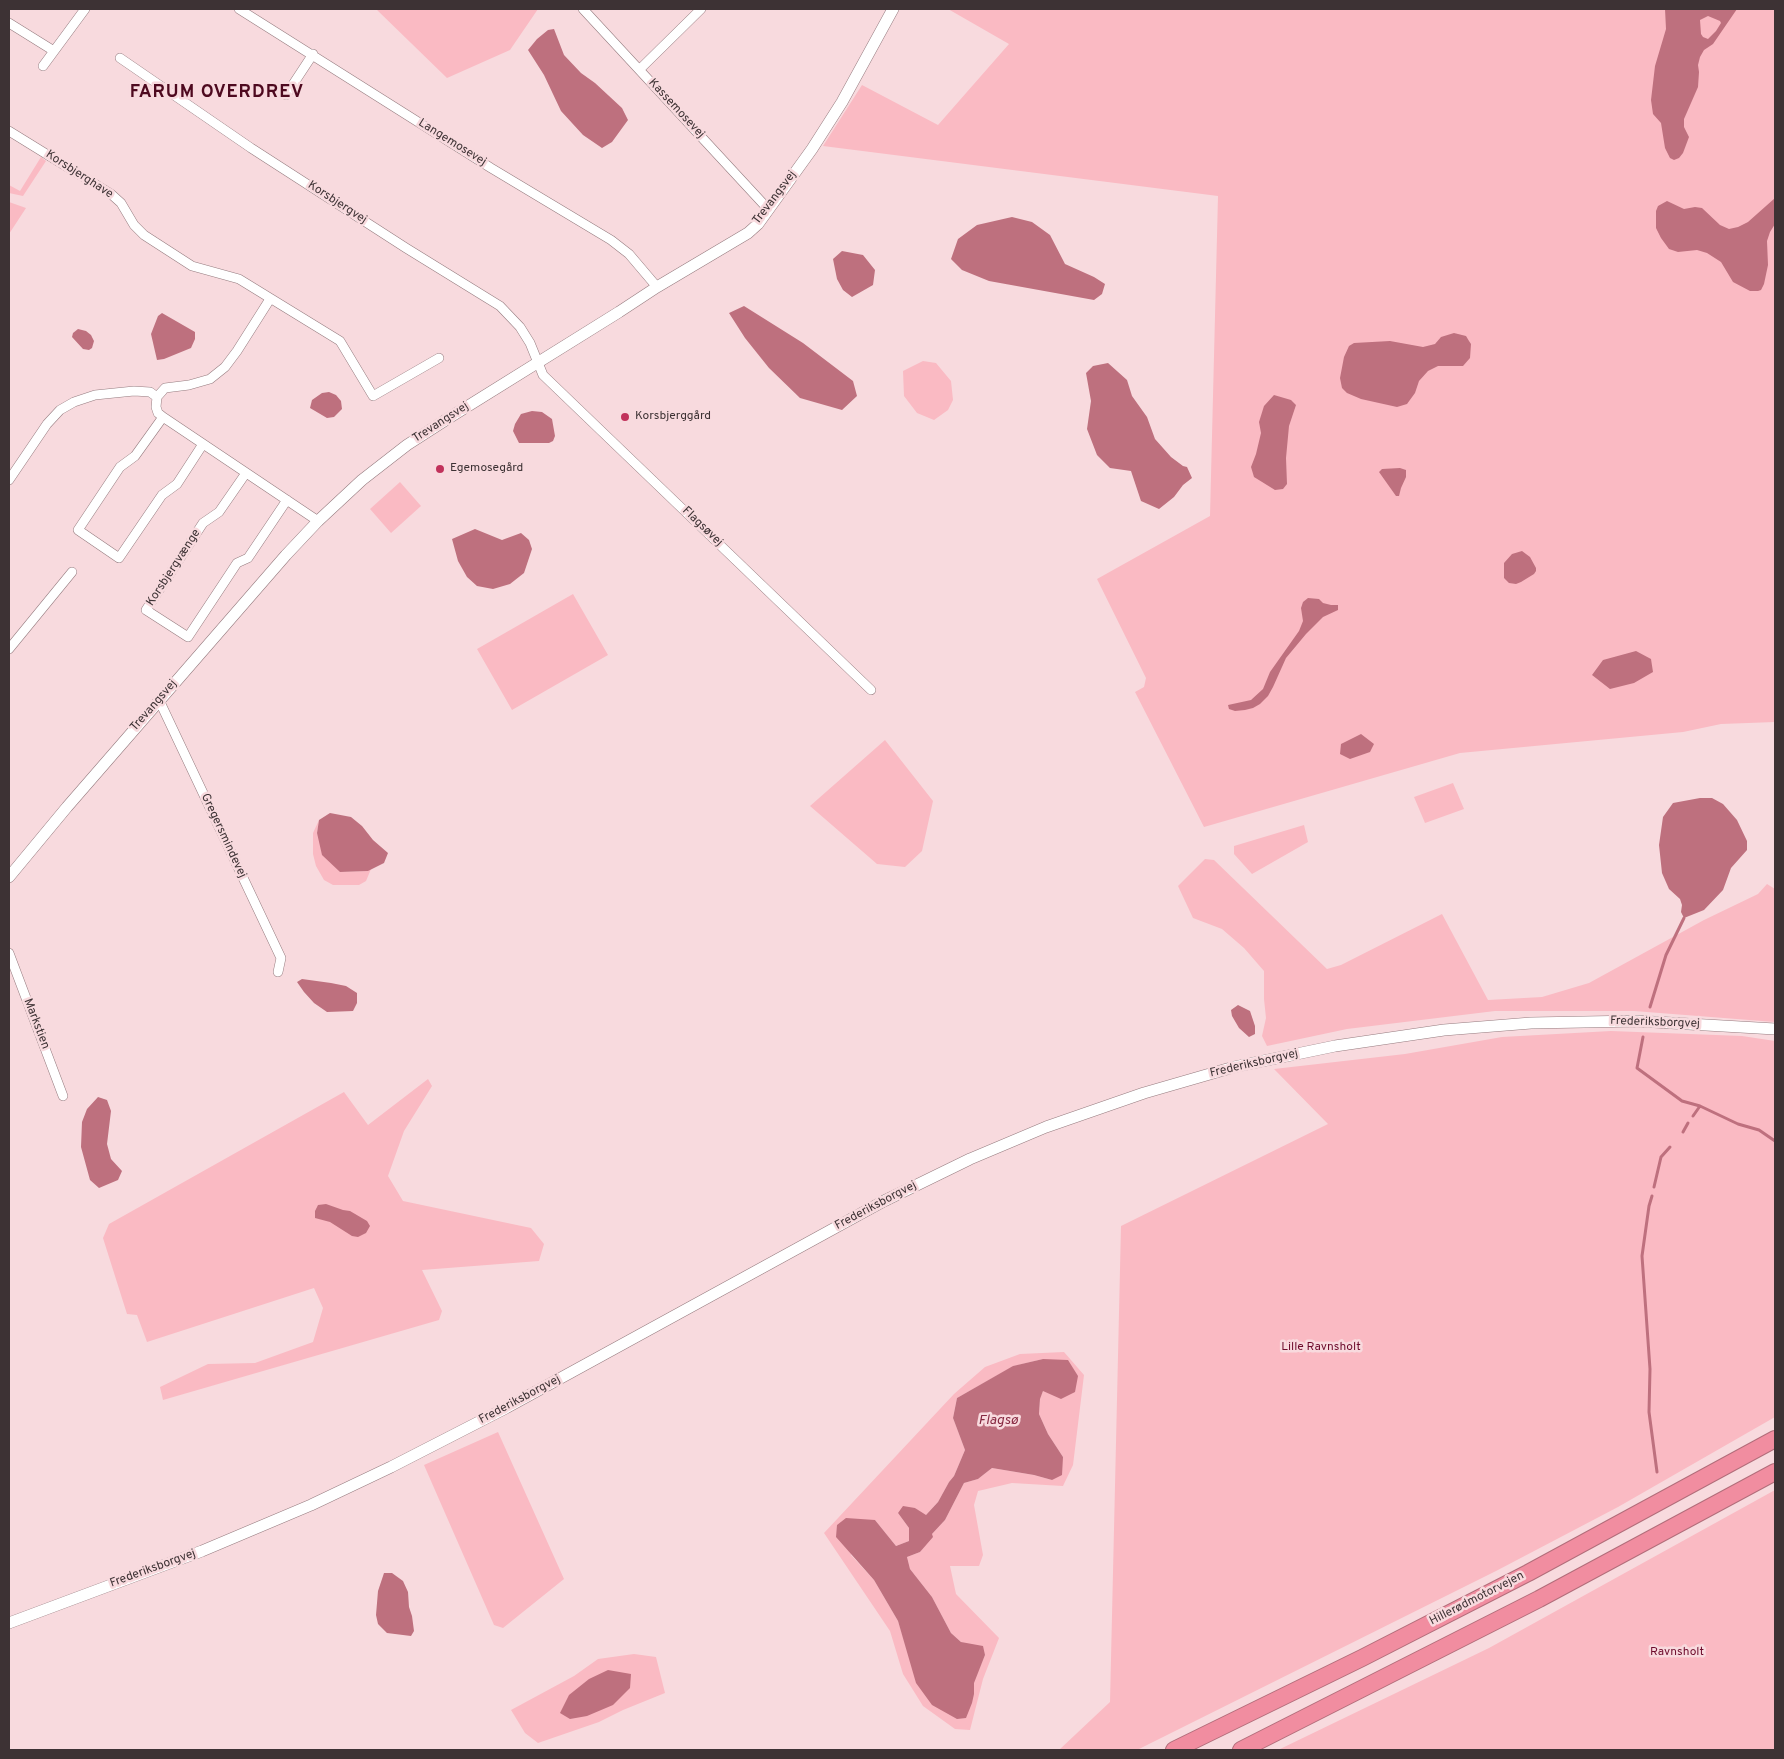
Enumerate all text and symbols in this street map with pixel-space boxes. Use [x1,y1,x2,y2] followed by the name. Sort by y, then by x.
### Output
[645,76,707,142] street label: Kassemosevej
[128,82,306,104] district label: FARUM OVERDREV
[415,116,489,170] street label: Langemosevej
[43,148,115,202] street label: Korsbjerghave
[750,168,800,228] street label: Trevangsvej
[305,179,369,227] street label: Korsbjergvej
[410,400,472,446] street label: Trevangsvej
[635,410,711,424] place label: Korsbjerggård
[619,411,631,423] marker: Korsbjerggård
[450,462,523,476] place label: Egemosegård
[434,463,446,475] marker: Egemosegård
[679,504,725,550] street label: Flagsøvej
[144,527,204,609] street label: Korsbjergvænge
[128,677,180,735] street label: Trevangsvej
[197,792,249,880] street label: Gregersmindevej
[20,997,52,1051] street label: Markstien
[1610,1014,1700,1032] street label: Frederiksborgvej
[1209,1047,1299,1081] street label: Frederiksborgvej
[833,1179,919,1233] street label: Frederiksborgvej
[1281,1341,1361,1355] park label: Lille Ravnsholt
[477,1373,563,1427] street label: Frederiksborgvej
[978,1413,1018,1429] water label: Flagsø
[108,1547,198,1591] street label: Frederiksborgvej
[1427,1569,1527,1629] street label: Hillerødmotorvejen
[1650,1646,1704,1660] park label: Ravnsholt

